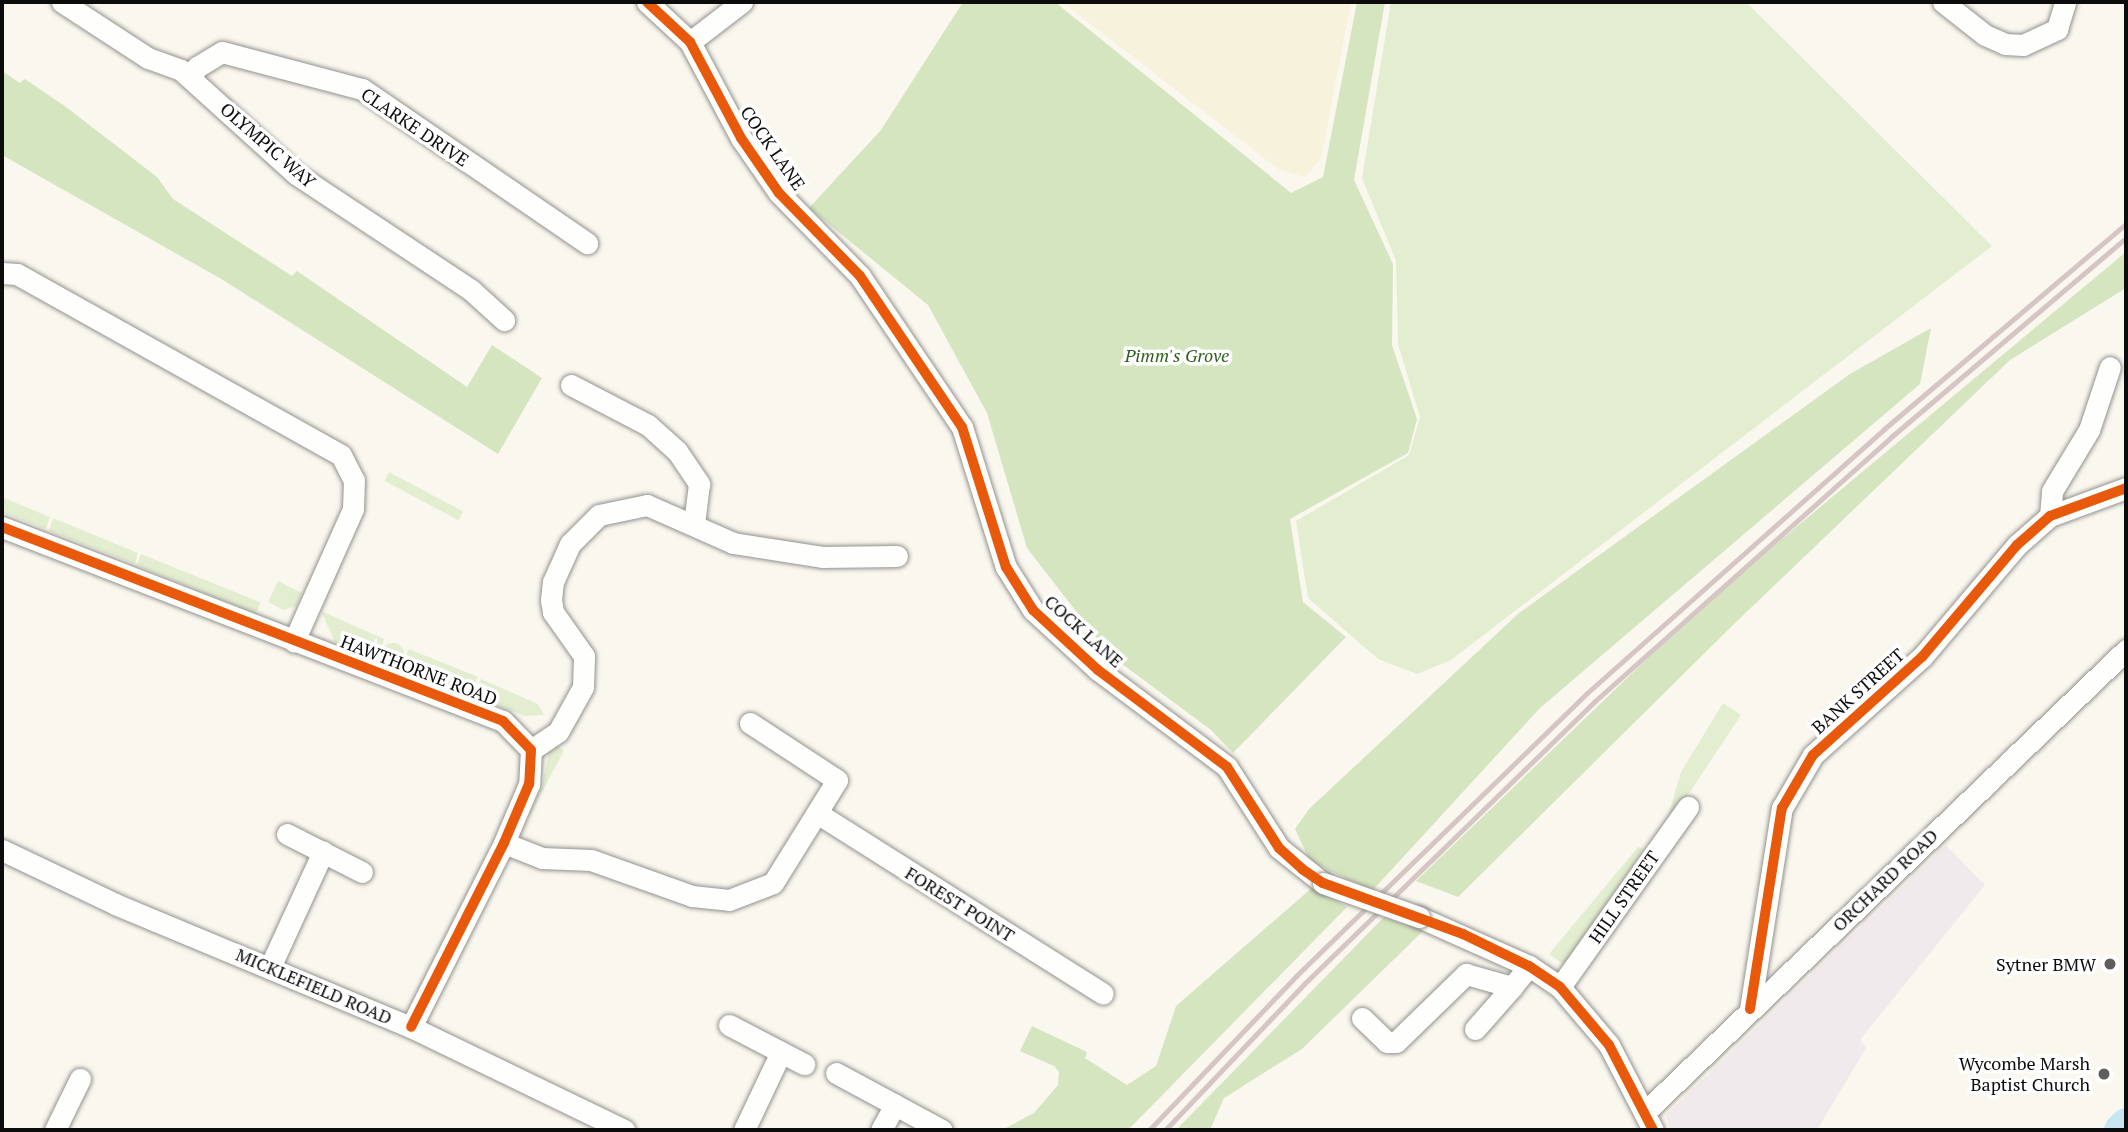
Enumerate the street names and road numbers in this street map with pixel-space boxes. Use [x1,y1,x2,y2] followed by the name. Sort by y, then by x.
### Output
[357,83,473,171] street label: CLARKE DRIVE
[216,98,320,192] street label: OLYMPIC WAY
[736,102,810,194] street label: COCK LANE
[1040,590,1128,672] street label: COCK LANE
[338,630,500,710] street label: HAWTHORNE ROAD
[1807,644,1909,738] street label: BANK STREET
[1828,824,1942,936] street label: ORCHARD ROAD
[1584,847,1664,947] street label: HILL STREET
[901,862,1019,946] street label: FOREST POINT
[233,943,395,1029] street label: MICKLEFIELD ROAD

